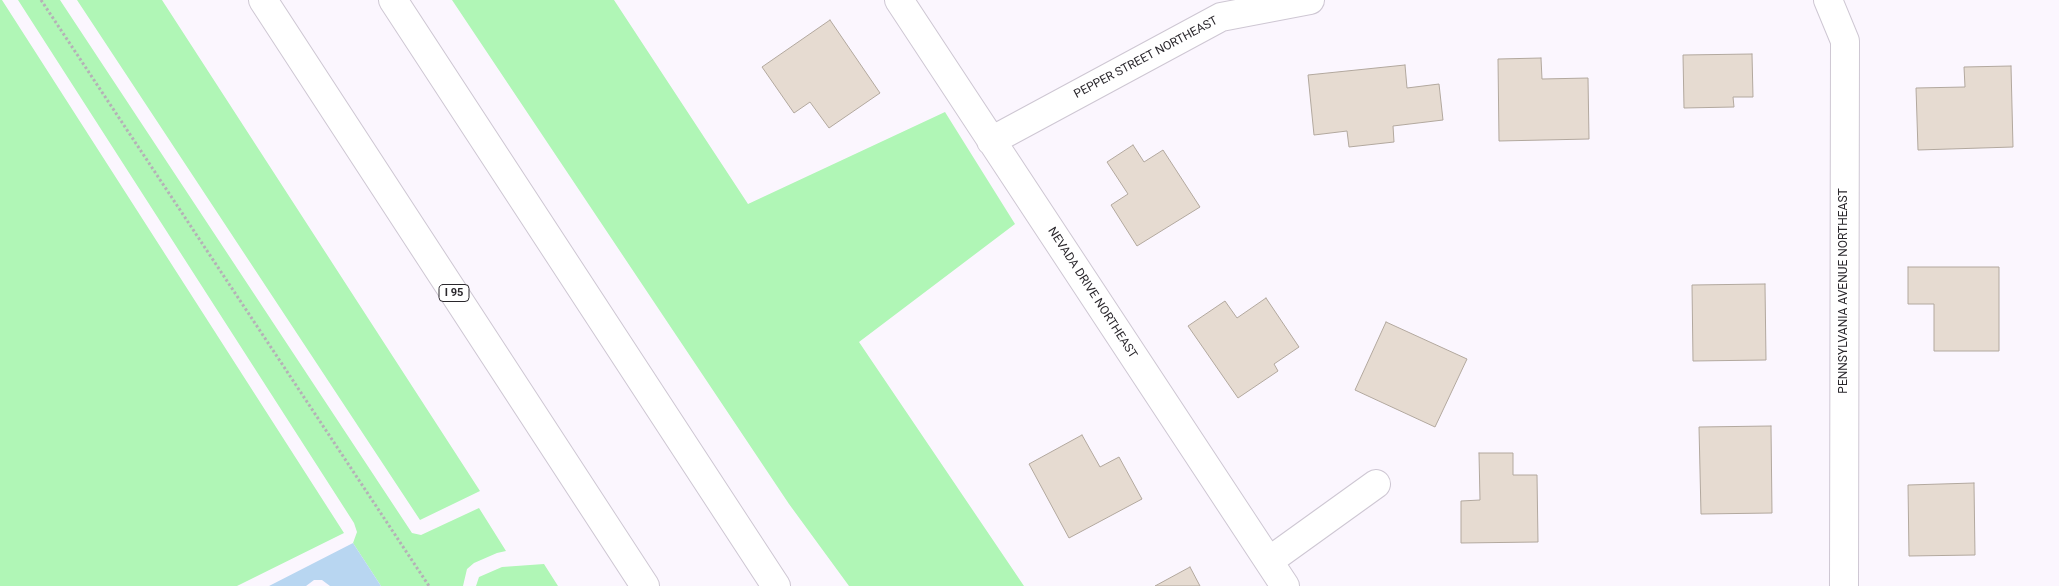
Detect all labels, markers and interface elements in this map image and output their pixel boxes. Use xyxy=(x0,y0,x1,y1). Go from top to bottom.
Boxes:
street label: PEPPER STREET NORTHEAST xyxy=(1072,14,1220,102)
street label: PENNSYLVANIA AVENUE NORTHEAST xyxy=(1837,188,1851,394)
street label: NEVADA DRIVE NORTHEAST xyxy=(1044,225,1140,361)
road number: I 95 xyxy=(439,284,469,302)

